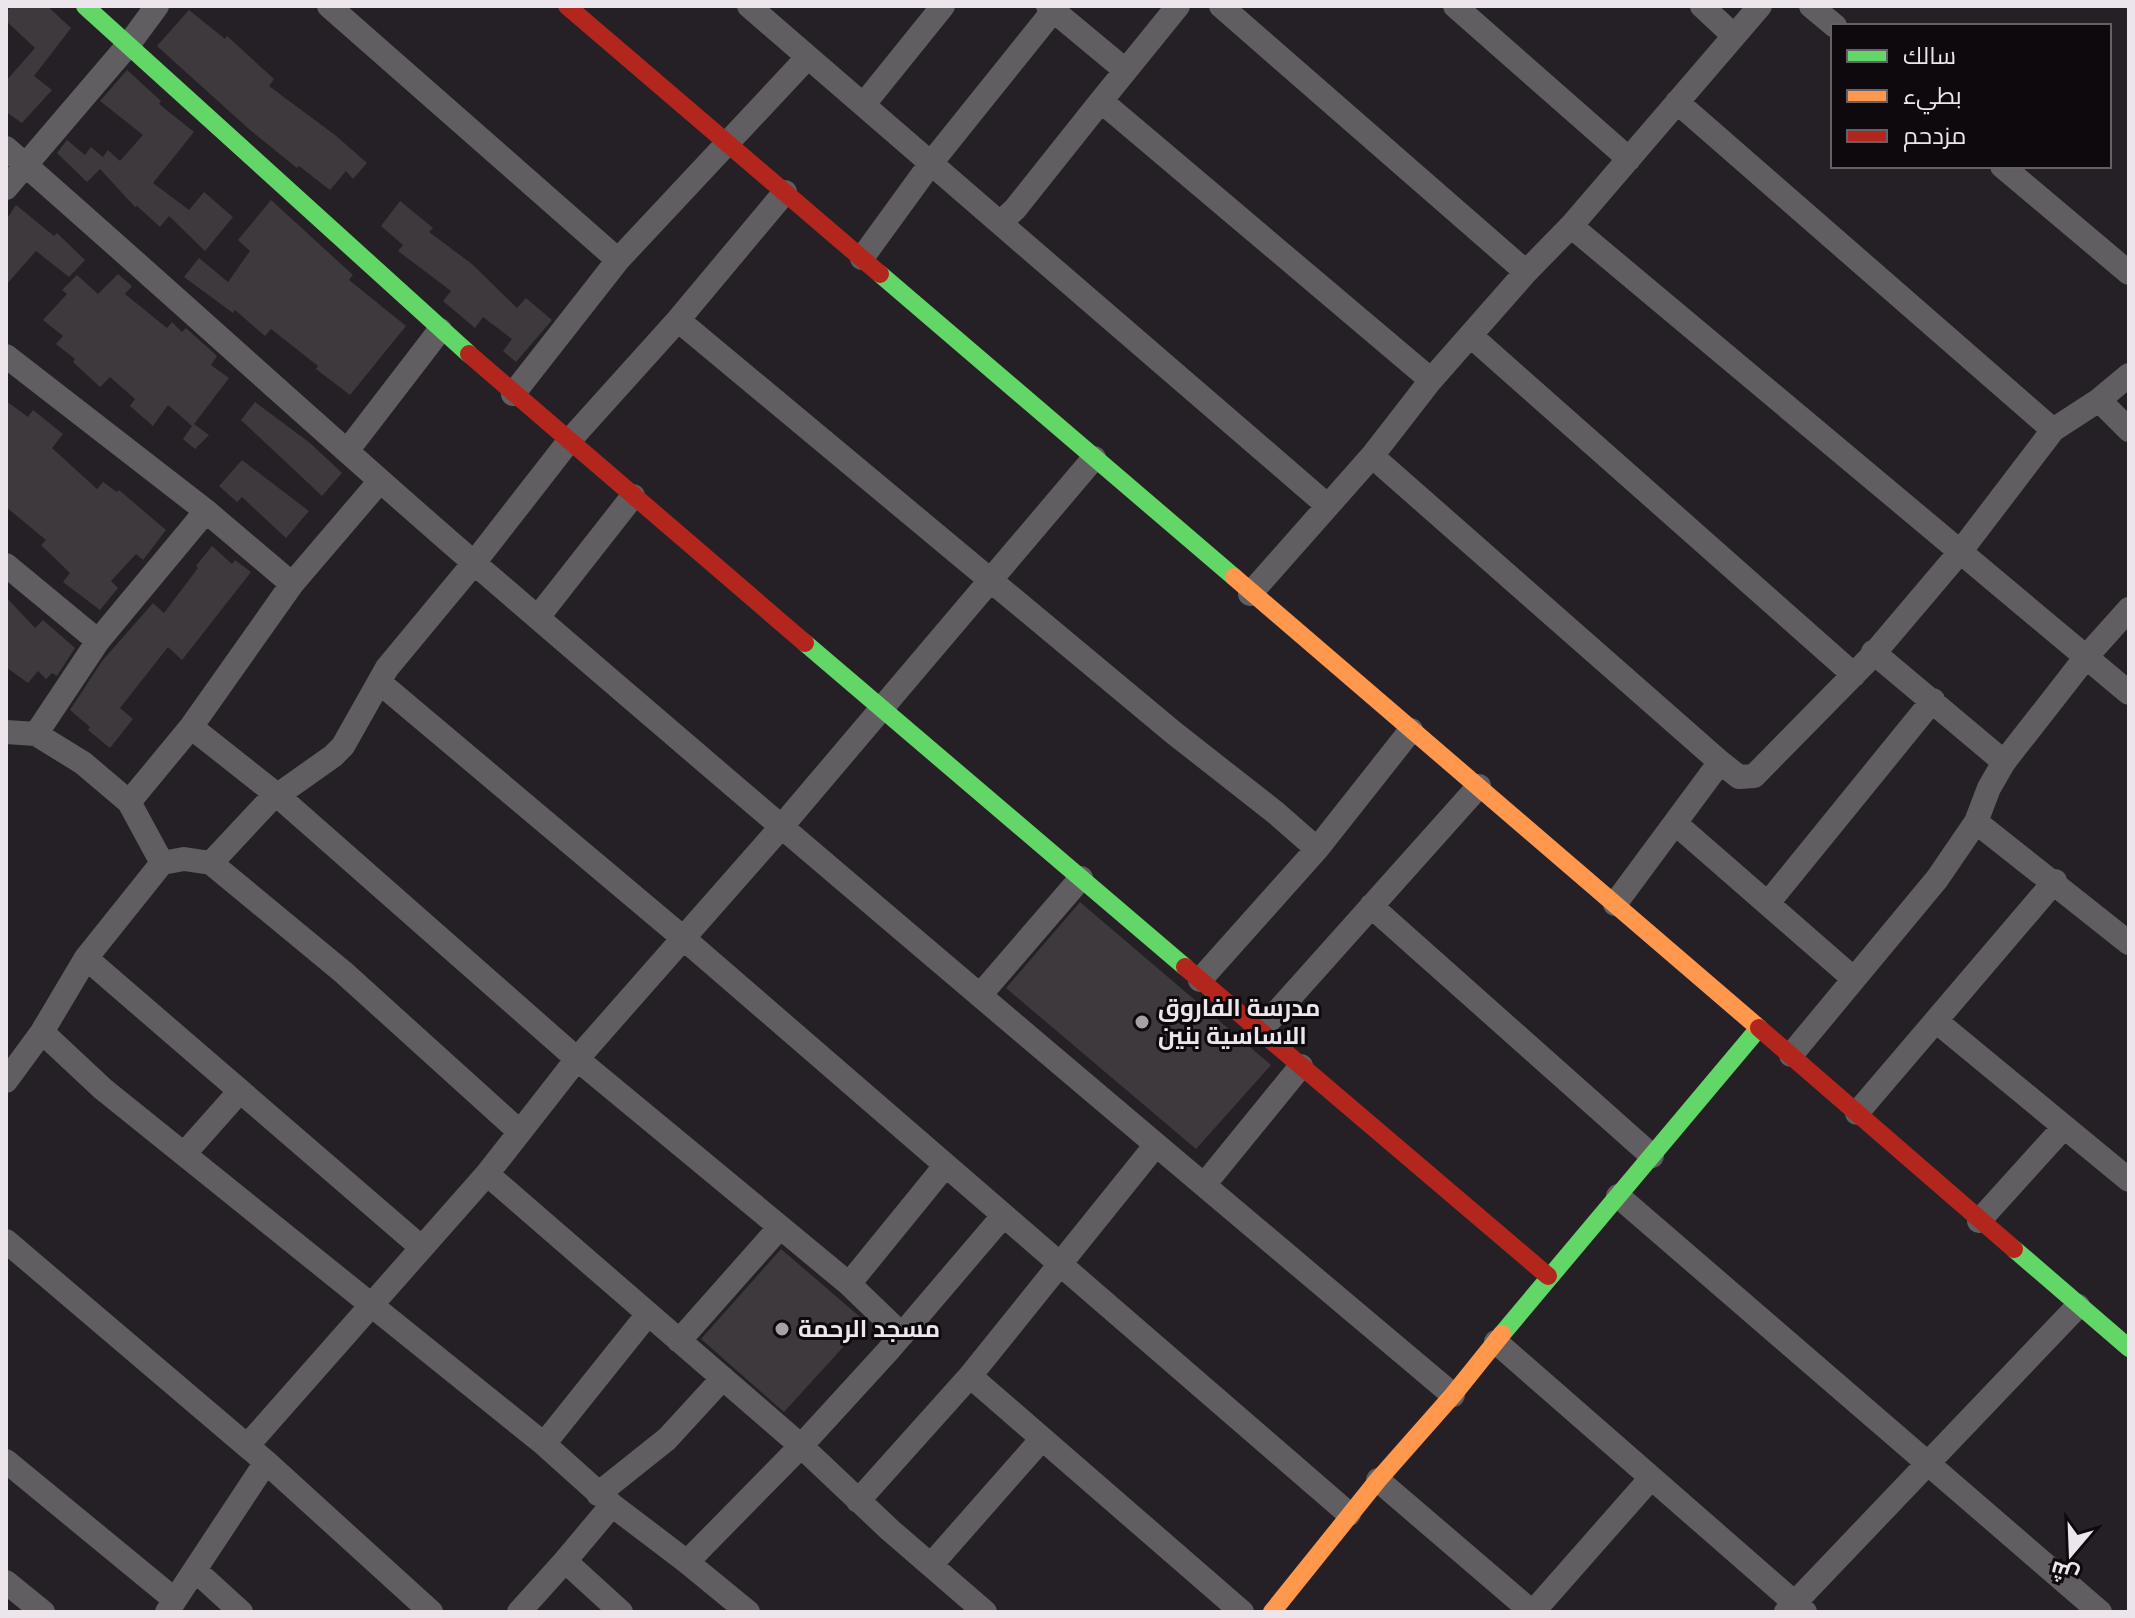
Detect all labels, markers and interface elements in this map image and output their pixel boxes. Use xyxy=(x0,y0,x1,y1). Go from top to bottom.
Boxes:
legend xyxy=(1831,24,2111,168)
text: سالك xyxy=(1903,40,1956,71)
text: بطيء xyxy=(1903,80,1962,115)
text: مزدحم xyxy=(1903,120,1966,152)
place label: مدرسة الفاروق الاساسية بنين xyxy=(1158,992,1320,1051)
marker: مدرسة الفاروق الاساسية بنين xyxy=(1133,1013,1151,1031)
place label: مسجد الرحمة xyxy=(798,1313,940,1344)
marker: مسجد الرحمة xyxy=(773,1320,791,1338)
north arrow xyxy=(2031,1514,2111,1594)
text: ش xyxy=(2047,1555,2082,1591)

